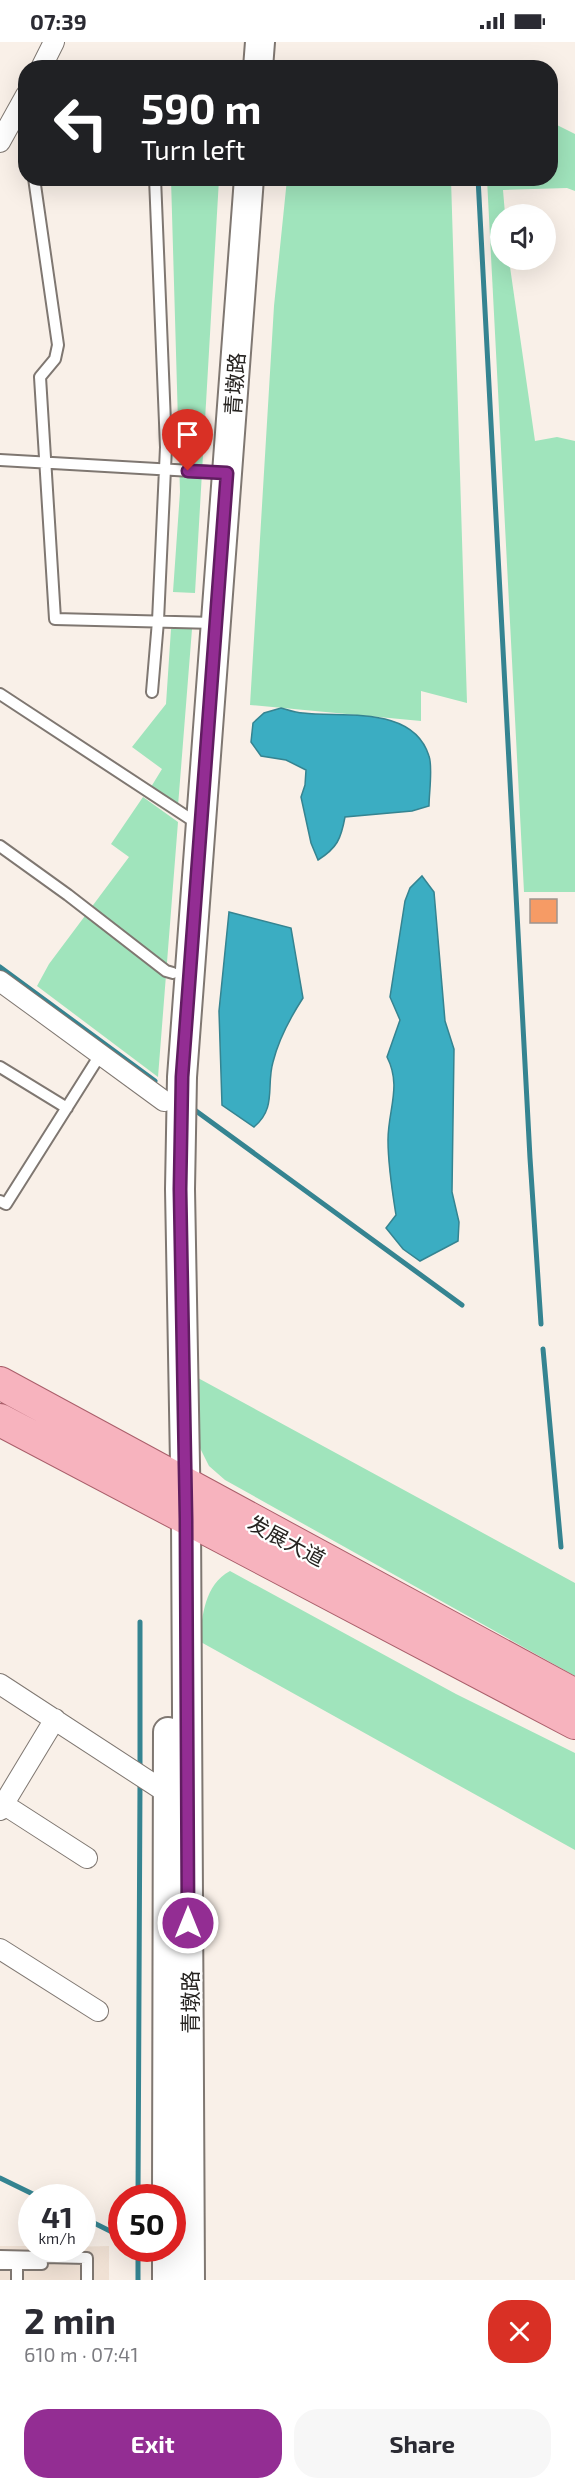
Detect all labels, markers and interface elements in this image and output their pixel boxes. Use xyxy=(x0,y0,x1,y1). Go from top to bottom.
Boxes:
text: 07:39 xyxy=(30,8,87,34)
text: 590 m xyxy=(141,82,262,132)
icon: left xyxy=(42,84,120,162)
text: Turn left xyxy=(141,133,245,165)
map controls xyxy=(490,204,556,270)
button: sound xyxy=(490,204,556,270)
street label: 青墩路 xyxy=(219,352,249,416)
pin xyxy=(162,409,213,471)
icon: arrive xyxy=(171,418,204,451)
street label: 发展大道 xyxy=(244,1509,330,1571)
position arrow xyxy=(156,1891,220,1955)
street label: 青墩路 xyxy=(177,1971,202,2034)
speed limit sign: 50 xyxy=(108,2184,186,2262)
text: 41 xyxy=(41,2198,73,2234)
text: km/h xyxy=(38,2229,76,2247)
text: 2 min xyxy=(24,2298,116,2341)
button: close xyxy=(488,2300,551,2363)
text: 610 m · 07:41 xyxy=(24,2342,138,2366)
button: Exit xyxy=(24,2409,282,2478)
button: Share xyxy=(294,2409,551,2478)

